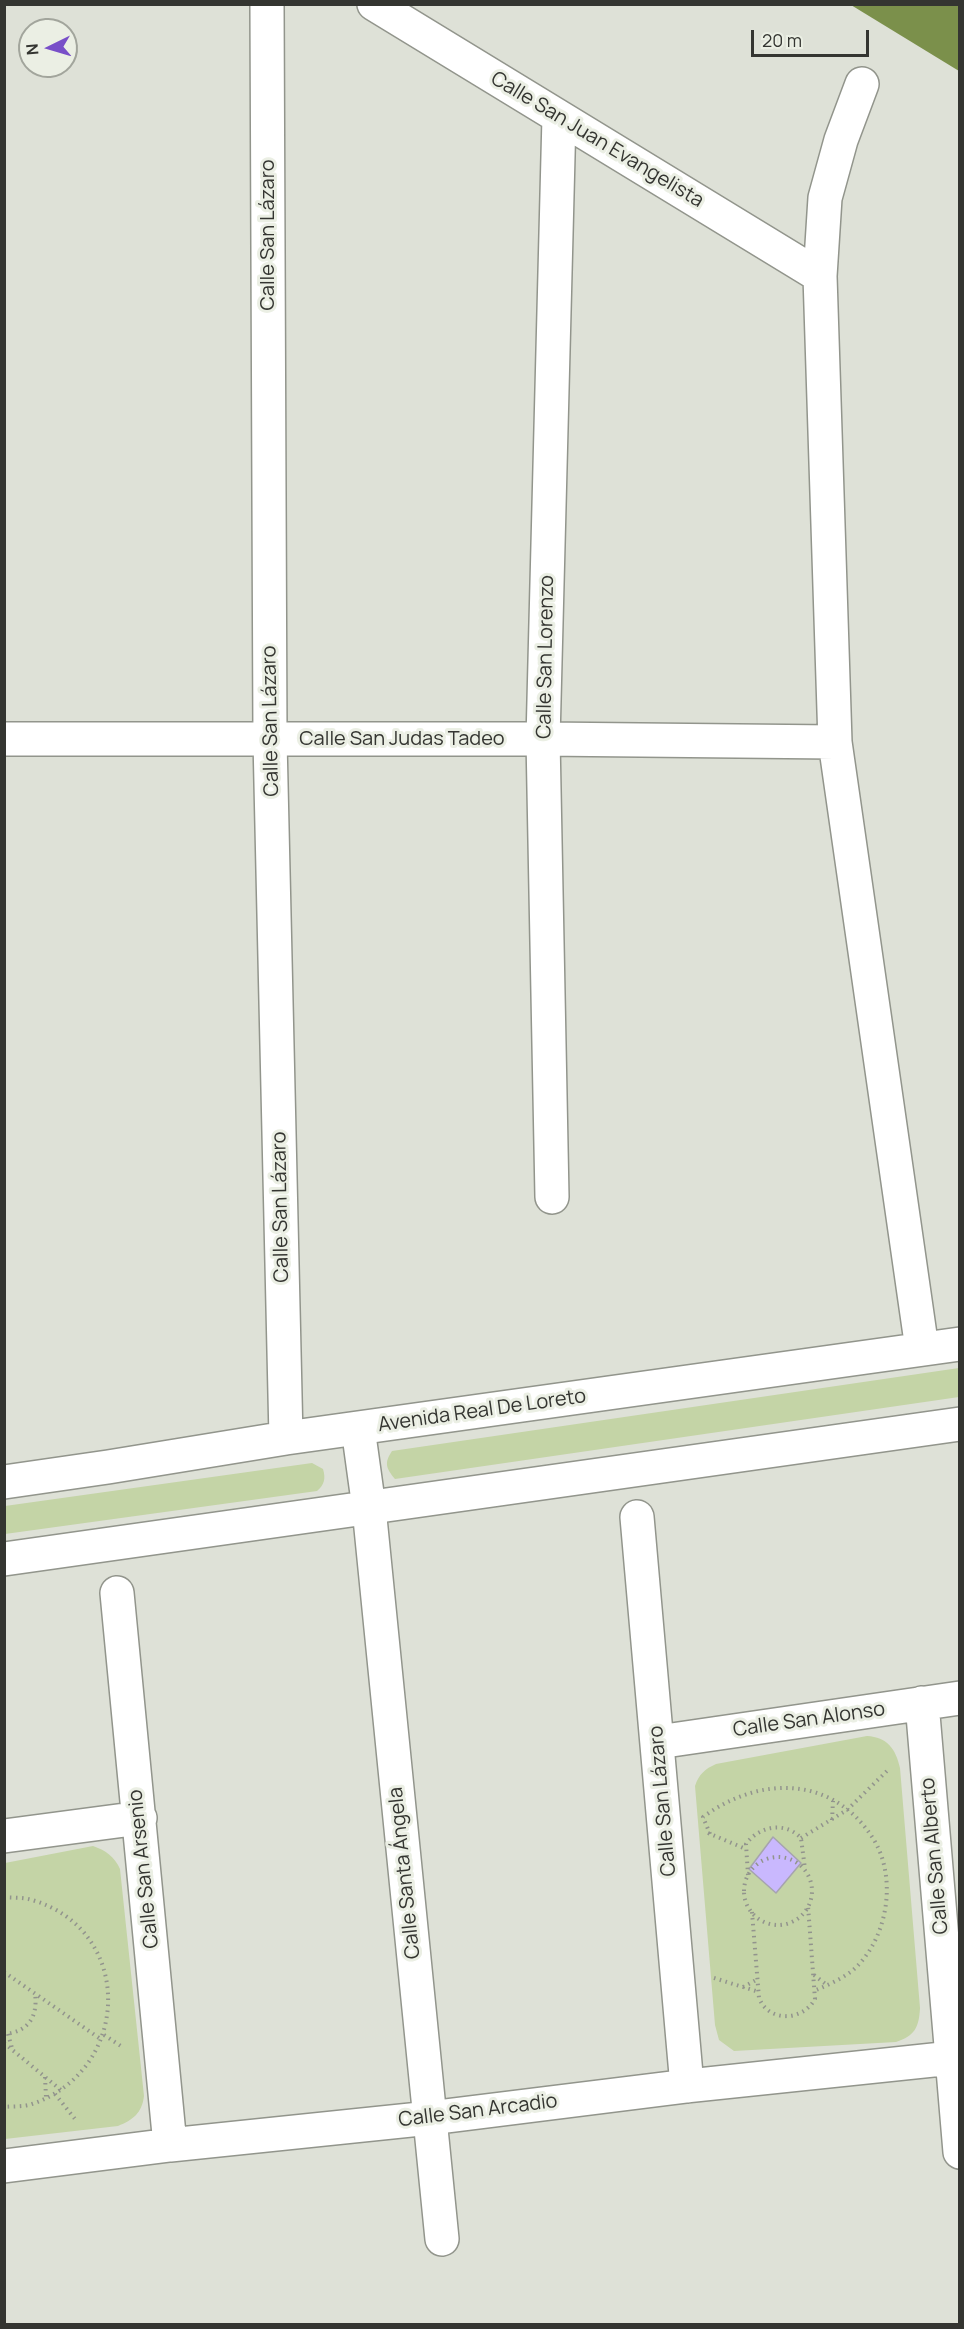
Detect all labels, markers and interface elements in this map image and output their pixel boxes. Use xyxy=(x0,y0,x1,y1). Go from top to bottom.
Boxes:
north arrow xyxy=(18,18,78,78)
scale bar xyxy=(754,18,872,56)
text: 20 m xyxy=(762,28,802,52)
text: N xyxy=(21,43,44,56)
street label: Calle San Juan Evangelista xyxy=(486,67,708,213)
street label: Calle San Lázaro xyxy=(256,159,280,311)
street label: Calle San Lorenzo xyxy=(533,575,559,739)
street label: Calle San Lázaro xyxy=(258,645,284,797)
street label: Calle San Judas Tadeo xyxy=(299,727,505,751)
street label: Calle San Lázaro xyxy=(268,1131,294,1283)
street label: Avenida Real De Loreto xyxy=(376,1385,588,1437)
street label: Calle San Alonso xyxy=(732,1697,886,1743)
street label: Calle San Lázaro xyxy=(644,1725,682,1877)
street label: Calle San Alberto xyxy=(916,1777,954,1935)
street label: Calle Santa Ángela xyxy=(384,1786,426,1960)
street label: Calle San Arsenio xyxy=(124,1788,164,1950)
street label: Calle San Arcadio xyxy=(397,2089,559,2133)

